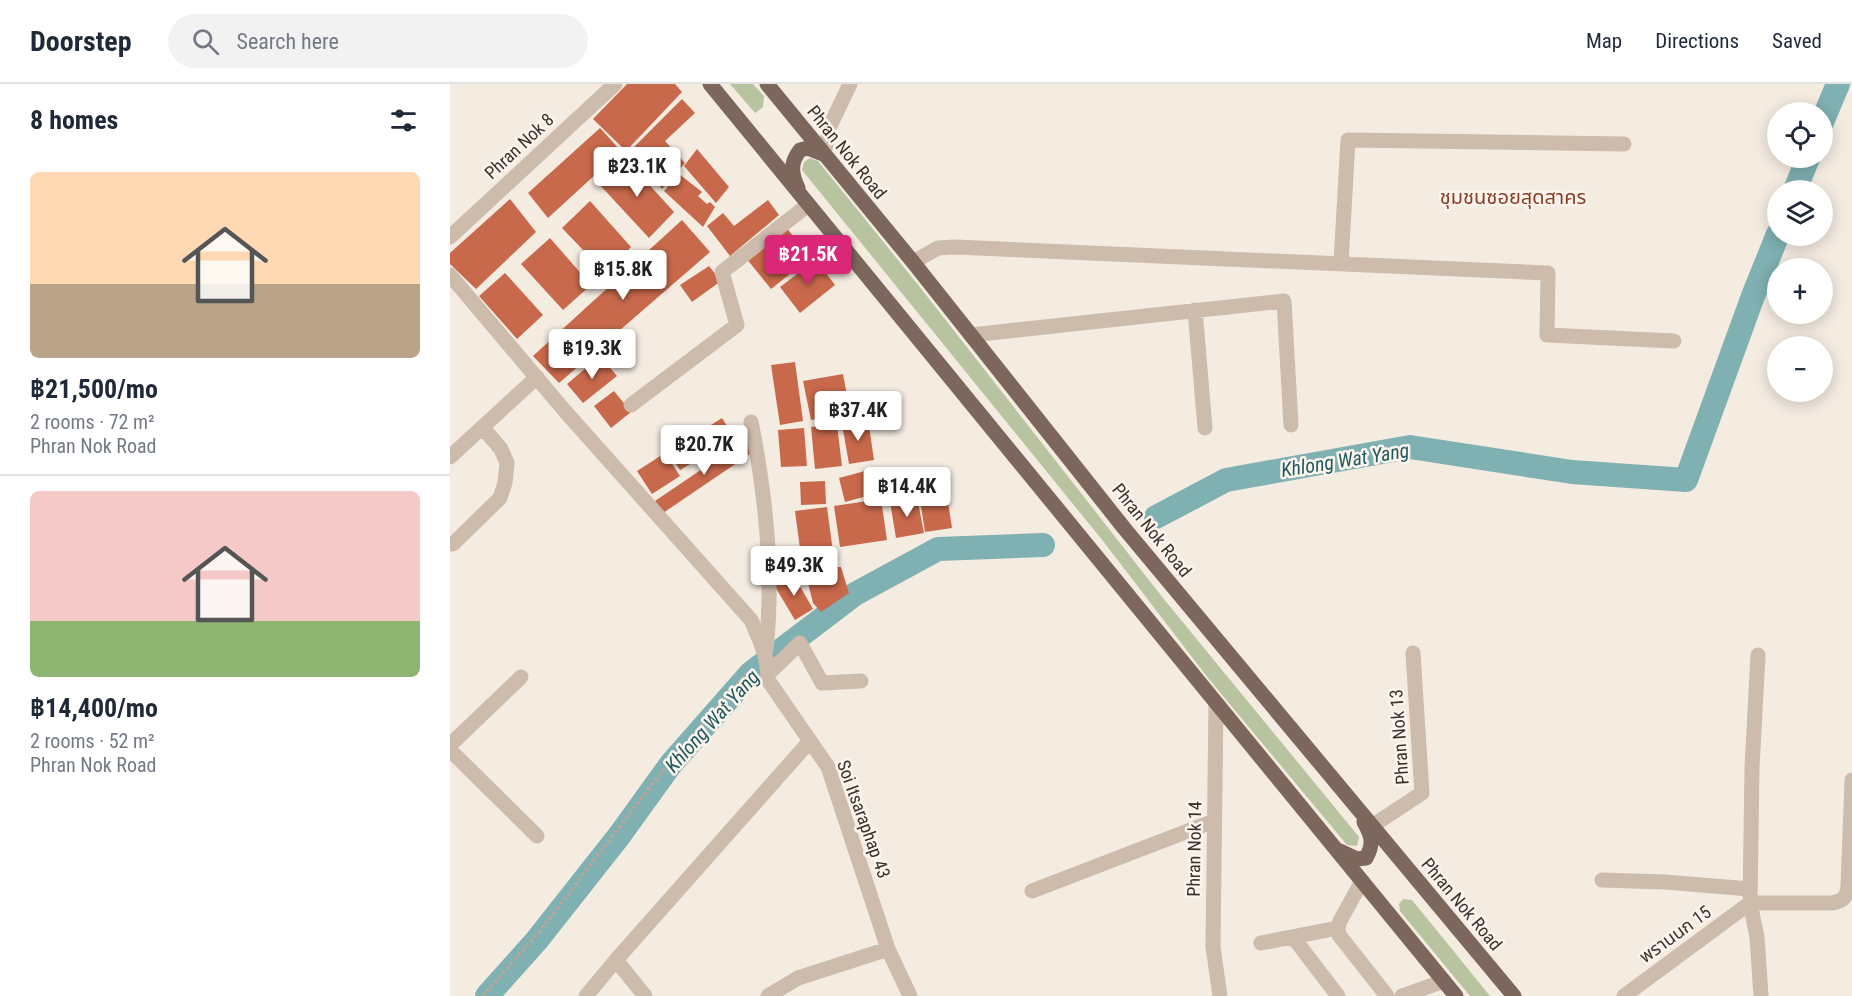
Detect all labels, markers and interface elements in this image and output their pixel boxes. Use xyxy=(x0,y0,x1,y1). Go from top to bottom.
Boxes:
search box xyxy=(168,14,588,68)
text: Doorstep xyxy=(30,25,132,58)
icon: search xyxy=(189,25,222,58)
text: Search here xyxy=(237,29,339,54)
text: Map xyxy=(1586,29,1622,53)
text: Directions xyxy=(1655,29,1739,53)
text: Saved xyxy=(1772,29,1822,53)
street label: Phran Nok Road xyxy=(803,101,891,203)
map controls xyxy=(1767,102,1833,402)
button: locate xyxy=(1767,102,1833,168)
icon: filters xyxy=(387,104,420,137)
text: 8 homes xyxy=(30,105,118,135)
street label: Phran Nok 8 xyxy=(480,109,558,183)
pin: ฿23.1K xyxy=(588,147,686,198)
text: ฿23.1K xyxy=(608,154,666,178)
button: layers xyxy=(1767,180,1833,246)
district label: ชุมชนซอยสุดสาคร xyxy=(1440,185,1586,209)
icon: home xyxy=(171,211,279,319)
pin: ฿21.5K xyxy=(759,235,857,286)
text: ฿21.5K xyxy=(779,242,837,266)
pin: ฿15.8K xyxy=(574,250,672,301)
text: ฿15.8K xyxy=(594,257,652,281)
button: + xyxy=(1767,258,1833,324)
pin: ฿19.3K xyxy=(543,329,641,380)
text: ฿19.3K xyxy=(563,336,621,360)
button: − xyxy=(1767,336,1833,402)
text: ฿21,500/mo xyxy=(30,374,158,404)
pin: ฿37.4K xyxy=(809,391,907,442)
text: ฿37.4K xyxy=(829,398,887,422)
text: 2 rooms · 72 m² xyxy=(30,410,155,434)
pin: ฿20.7K xyxy=(655,425,753,476)
text: ฿20.7K xyxy=(675,432,733,456)
text: Phran Nok Road xyxy=(30,434,157,458)
water label: Khlong Wat Yang xyxy=(1279,438,1411,482)
pin: ฿14.4K xyxy=(858,467,956,518)
text: ฿14.4K xyxy=(878,474,936,498)
street label: Phran Nok Road xyxy=(1108,479,1196,581)
icon: home xyxy=(171,530,279,638)
pin: ฿49.3K xyxy=(745,546,843,597)
text: ฿49.3K xyxy=(765,553,823,577)
water label: Khlong Wat Yang xyxy=(660,665,765,777)
street label: Phran Nok 13 xyxy=(1385,689,1413,785)
text: ฿14,400/mo xyxy=(30,693,158,723)
text: 2 rooms · 52 m² xyxy=(30,729,155,753)
text: Phran Nok Road xyxy=(30,753,157,777)
street label: Soi Itsaraphap 43 xyxy=(833,757,895,881)
street label: Phran Nok 14 xyxy=(1183,801,1205,897)
street label: Phran Nok Road xyxy=(1417,854,1507,954)
street label: พรานนก 15 xyxy=(1635,901,1715,967)

